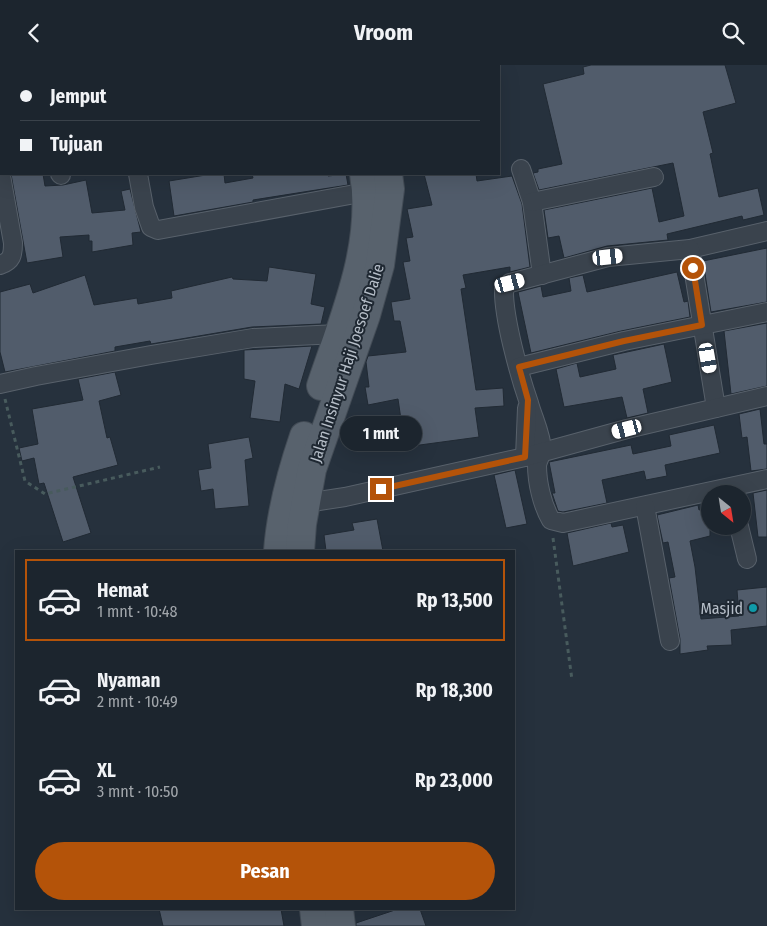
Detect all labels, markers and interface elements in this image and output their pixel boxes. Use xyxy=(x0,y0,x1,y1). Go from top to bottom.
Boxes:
icon: back xyxy=(20,19,48,47)
text: Vroom xyxy=(354,19,413,46)
icon: search xyxy=(719,19,747,47)
text: Jemput xyxy=(50,85,107,108)
text: Tujuan xyxy=(50,133,103,156)
car xyxy=(592,248,623,266)
route start xyxy=(682,257,704,279)
street label: Jalan Insinyur Haji Joesoef Dalie xyxy=(306,261,388,465)
car xyxy=(493,272,526,294)
car xyxy=(698,342,717,374)
callout: 1 mnt xyxy=(340,417,422,451)
car xyxy=(610,418,643,440)
text: 1 mnt xyxy=(363,424,399,443)
route end xyxy=(370,478,392,500)
north arrow xyxy=(701,485,751,535)
map controls xyxy=(701,485,751,535)
icon: car xyxy=(37,578,82,623)
text: Hemat xyxy=(97,579,149,602)
text: Rp 13,500 xyxy=(416,589,493,612)
place label: Masjid xyxy=(700,599,743,618)
text: 1 mnt · 10:48 xyxy=(97,602,178,621)
marker: Masjid xyxy=(747,602,759,614)
icon: car xyxy=(37,668,82,713)
text: Nyaman xyxy=(97,669,160,692)
text: Rp 18,300 xyxy=(416,679,493,702)
text: 2 mnt · 10:49 xyxy=(97,692,178,711)
icon: car xyxy=(37,758,82,803)
text: XL xyxy=(97,759,116,782)
text: Rp 23,000 xyxy=(415,769,493,792)
text: 3 mnt · 10:50 xyxy=(97,782,179,801)
button: Pesan xyxy=(35,842,495,900)

